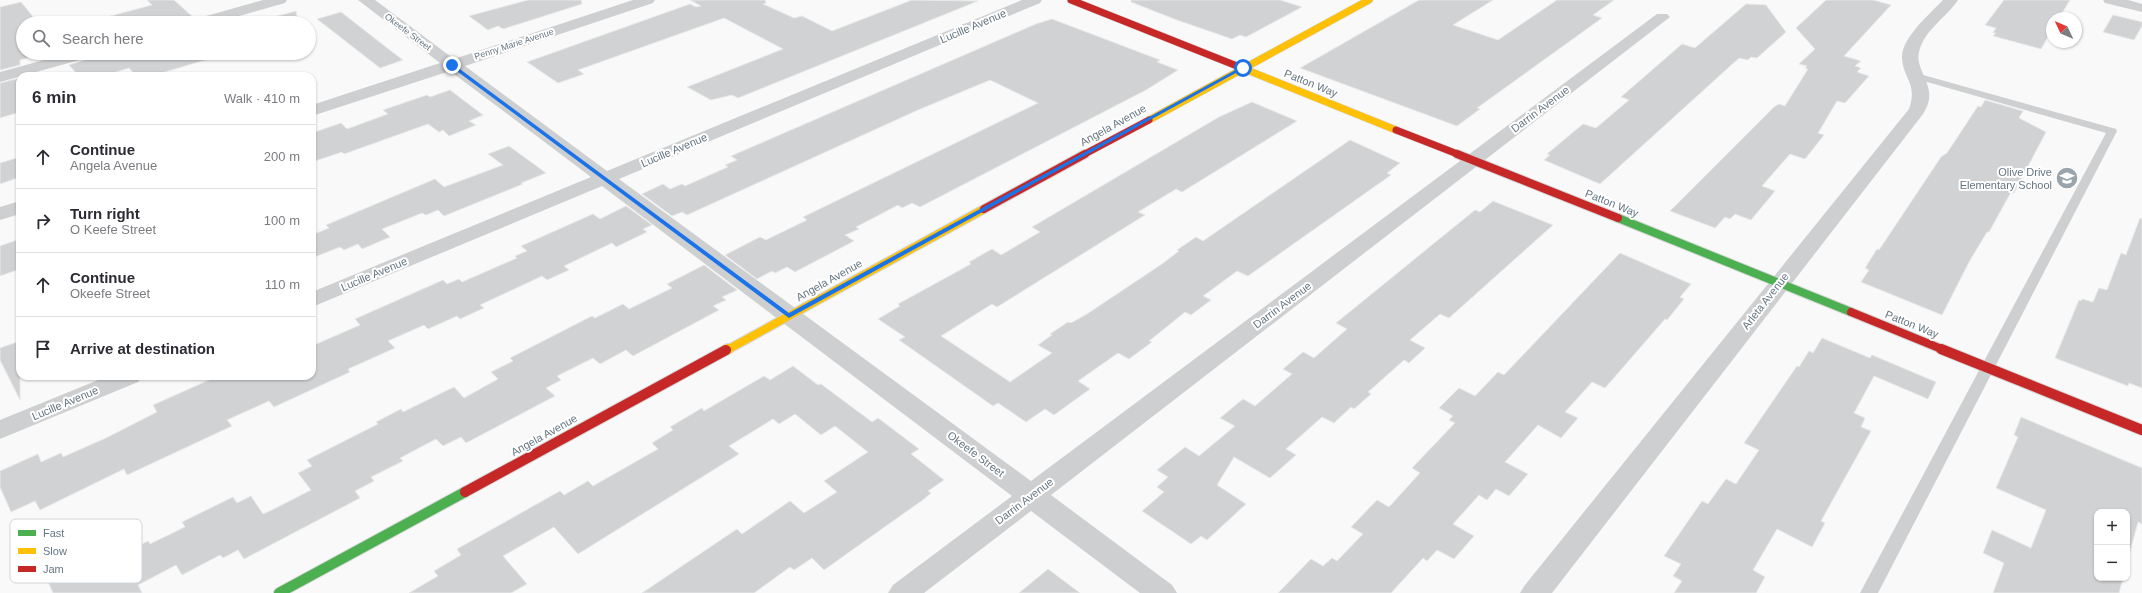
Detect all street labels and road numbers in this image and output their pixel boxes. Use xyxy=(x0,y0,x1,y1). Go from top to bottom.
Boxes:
street label: Lucille Avenue xyxy=(938,7,1008,45)
street label: Okeefe Street xyxy=(383,11,434,53)
street label: Penny Marie Avenue xyxy=(473,26,555,62)
street label: Patton Way xyxy=(1283,67,1340,99)
street label: Darrin Avenue xyxy=(1509,83,1571,135)
street label: Angela Avenue xyxy=(1078,102,1148,148)
street label: Lucille Avenue xyxy=(639,131,709,169)
street label: Patton Way xyxy=(1584,187,1641,219)
street label: Lucille Avenue xyxy=(339,255,409,293)
street label: Angela Avenue xyxy=(794,257,864,303)
street label: Arleta Avenue xyxy=(1739,270,1791,332)
street label: Darrin Avenue xyxy=(1251,279,1313,331)
street label: Patton Way xyxy=(1884,308,1941,340)
street label: Lucille Avenue xyxy=(30,384,100,422)
street label: Angela Avenue xyxy=(509,412,579,458)
street label: Okeefe Street xyxy=(945,429,1007,479)
street label: Darrin Avenue xyxy=(993,475,1055,527)

